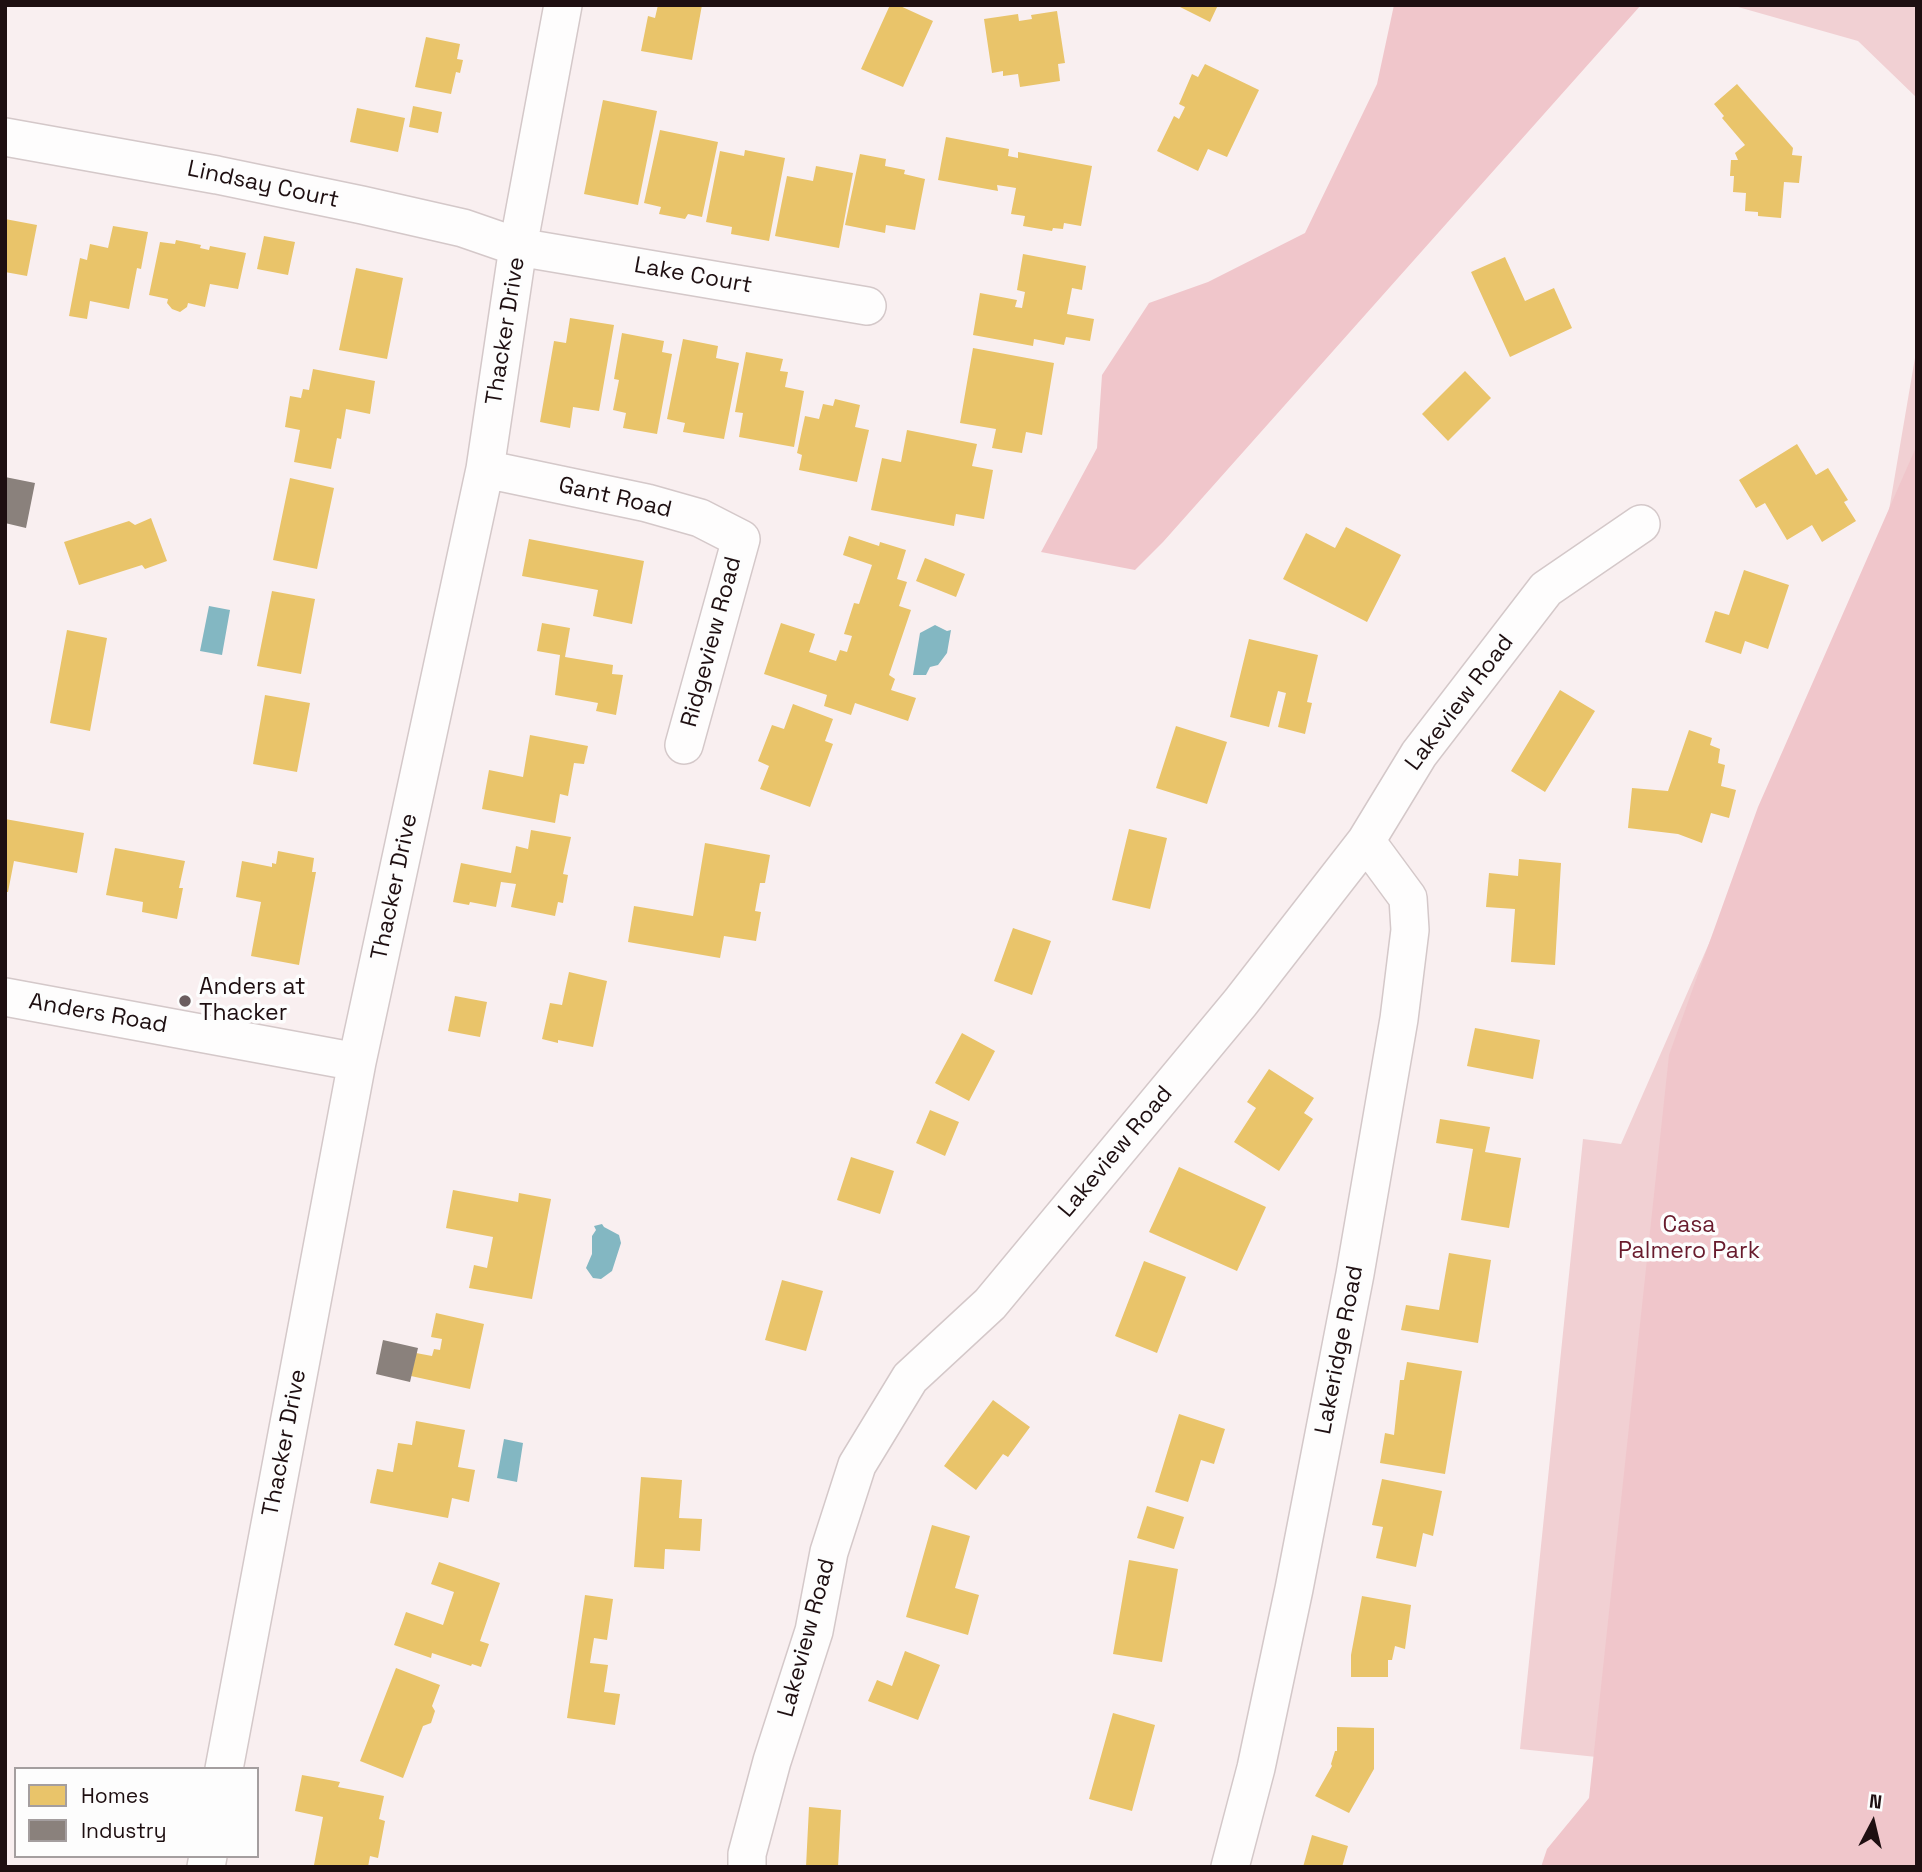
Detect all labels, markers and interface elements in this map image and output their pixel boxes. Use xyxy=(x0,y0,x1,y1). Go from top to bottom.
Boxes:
street label: Lindsay Court xyxy=(185,155,341,215)
street label: Lake Court xyxy=(632,252,754,300)
street label: Thacker Drive xyxy=(481,255,531,407)
street label: Gant Road xyxy=(556,472,674,524)
street label: Ridgeview Road xyxy=(676,554,748,730)
street label: Lakeview Road xyxy=(1400,630,1520,776)
street label: Thacker Drive xyxy=(366,811,424,963)
place label: Anders at Thacker xyxy=(199,974,306,1028)
street label: Anders Road xyxy=(27,988,169,1040)
marker: Anders at Thacker xyxy=(177,993,193,1009)
street label: Lakeview Road xyxy=(1053,1081,1179,1223)
park label: Casa Palmero Park xyxy=(1618,1212,1760,1266)
street label: Lakeridge Road xyxy=(1310,1263,1370,1437)
street label: Thacker Drive xyxy=(257,1367,313,1519)
street label: Lakeview Road xyxy=(773,1556,841,1720)
legend xyxy=(14,1767,259,1858)
text: Homes xyxy=(81,1782,149,1809)
north arrow xyxy=(1838,1788,1908,1858)
text: N xyxy=(1868,1788,1883,1815)
text: Industry xyxy=(81,1817,167,1844)

